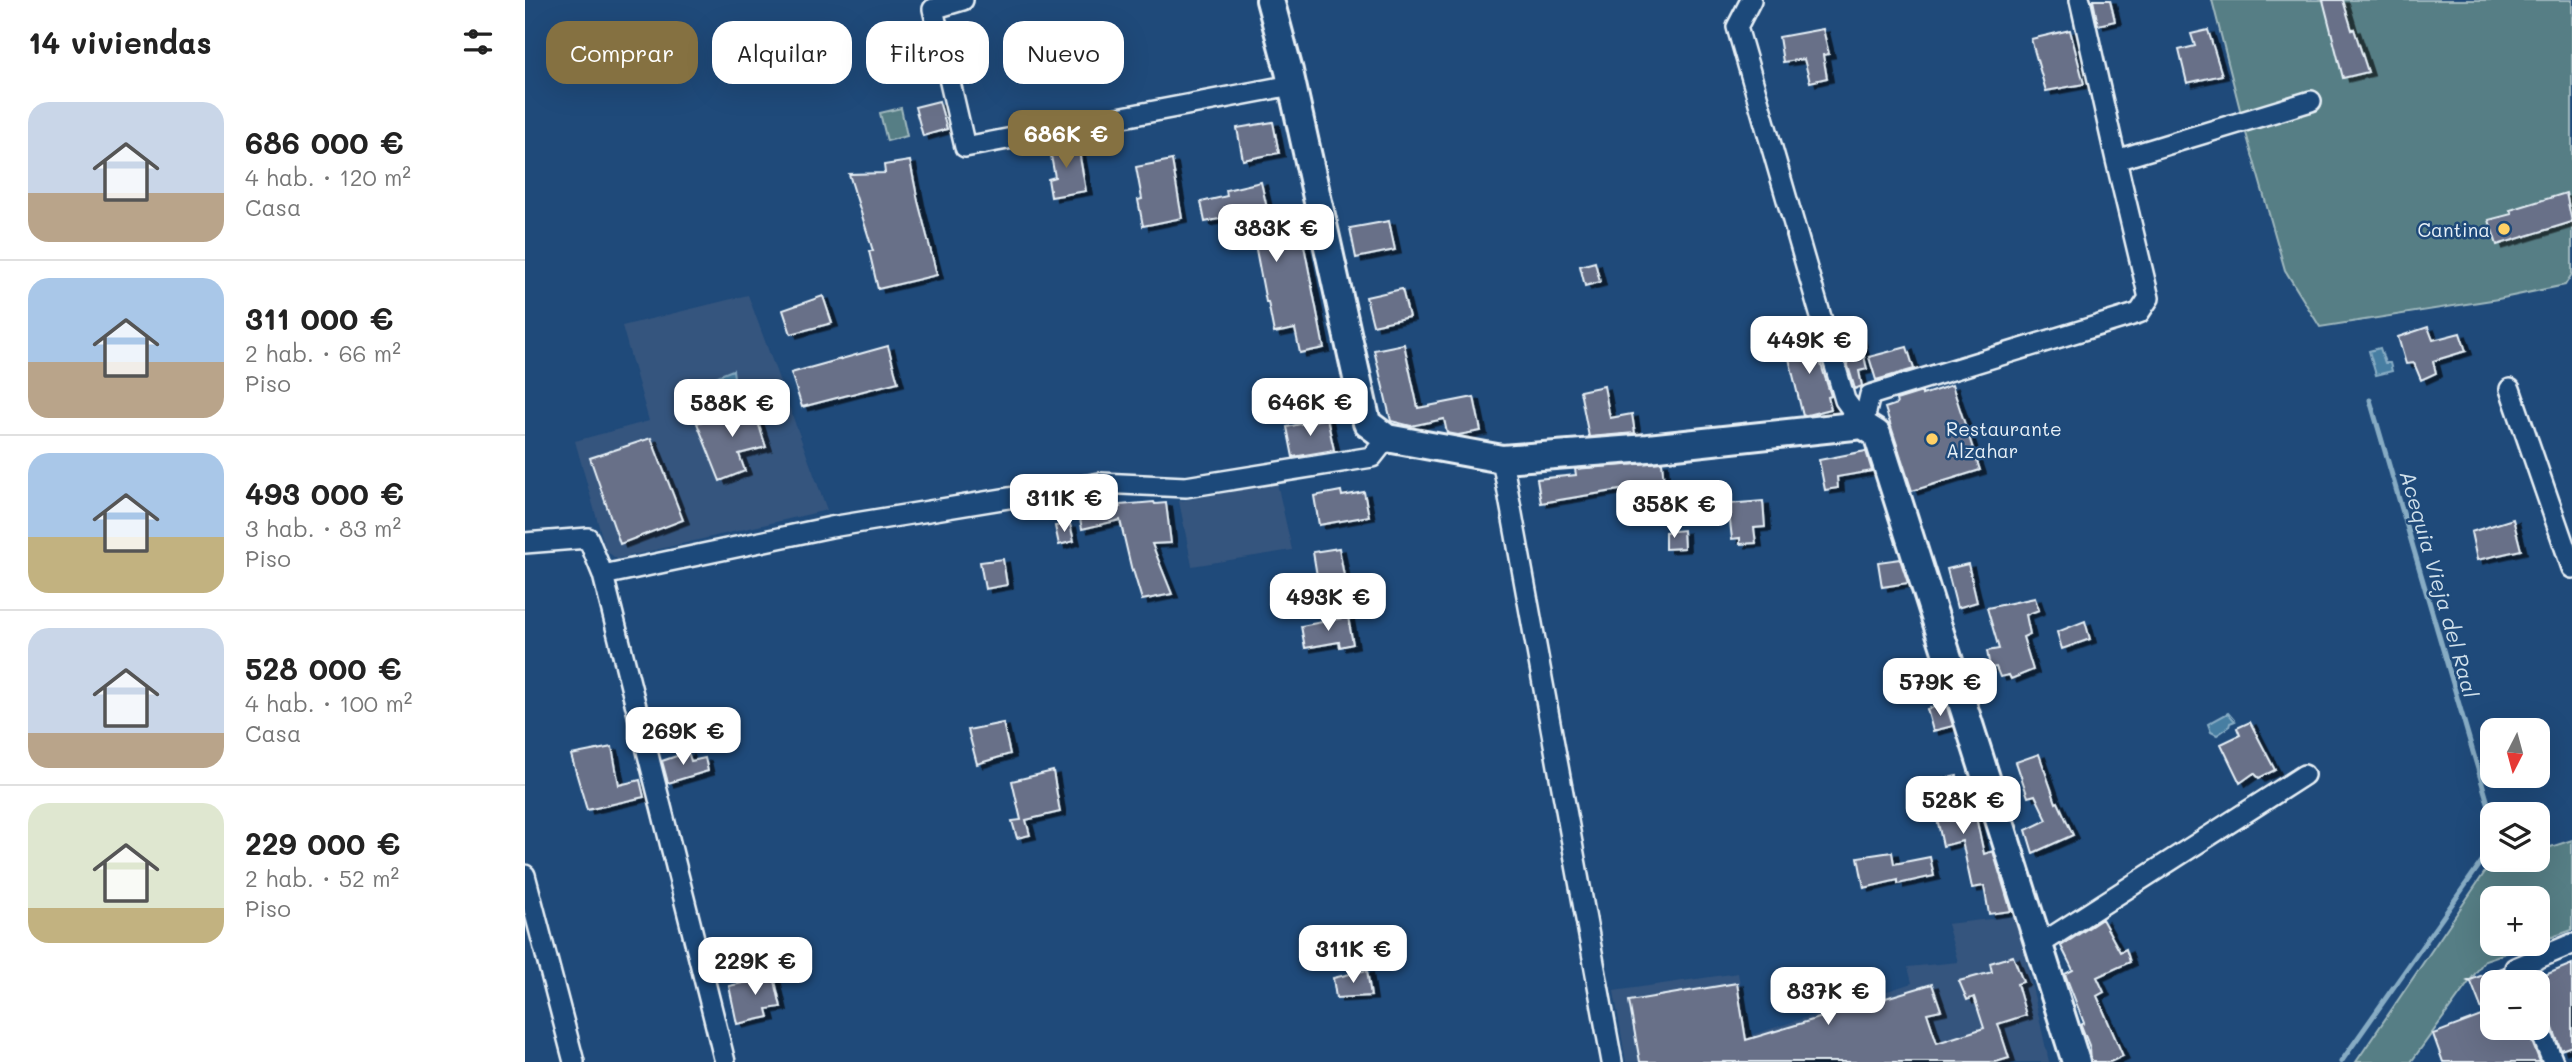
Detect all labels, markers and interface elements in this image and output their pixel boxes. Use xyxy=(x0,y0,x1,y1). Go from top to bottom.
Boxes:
chip: Comprar xyxy=(546,21,698,84)
chip: Alquilar xyxy=(712,21,852,84)
chip: Filtros xyxy=(866,21,989,84)
chip: Nuevo xyxy=(1003,21,1124,84)
text: 14 viviendas xyxy=(28,22,212,62)
icon: filters xyxy=(459,23,497,61)
pin: 686K € xyxy=(1009,110,1123,170)
text: 686K € xyxy=(1024,118,1108,148)
text: 686 000 € xyxy=(245,122,404,162)
icon: home xyxy=(84,130,168,214)
text: 4 hab. · 120 m² xyxy=(245,162,411,192)
text: Casa xyxy=(245,192,301,222)
pin: 383K € xyxy=(1219,204,1333,264)
text: 383K € xyxy=(1234,212,1318,242)
place label: Cantina xyxy=(2418,217,2490,242)
marker: Cantina xyxy=(2496,221,2512,237)
text: 311 000 € xyxy=(245,298,393,338)
icon: home xyxy=(84,306,168,390)
pin: 449K € xyxy=(1752,316,1866,376)
text: 449K € xyxy=(1766,324,1852,354)
text: 2 hab. · 66 m² xyxy=(245,338,401,368)
text: Piso xyxy=(245,368,291,398)
pin: 646K € xyxy=(1253,378,1367,438)
pin: 588K € xyxy=(675,380,789,439)
text: 646K € xyxy=(1268,386,1352,416)
text: 588K € xyxy=(690,387,774,417)
place label: Restaurante Alzahar xyxy=(1946,416,2062,463)
marker: Restaurante Alzahar xyxy=(1924,431,1940,447)
water label: Acequia Vieja del Raal xyxy=(2395,468,2486,701)
text: 493 000 € xyxy=(245,473,404,513)
pin: 311K € xyxy=(1007,475,1121,534)
pin: 358K € xyxy=(1617,480,1731,540)
icon: home xyxy=(84,481,168,565)
text: 311K € xyxy=(1026,482,1102,512)
text: 358K € xyxy=(1632,488,1716,518)
text: 3 hab. · 83 m² xyxy=(245,513,401,543)
text: Piso xyxy=(245,543,291,573)
pin: 493K € xyxy=(1271,574,1385,633)
text: 493K € xyxy=(1286,581,1370,611)
text: 528 000 € xyxy=(245,648,402,688)
icon: home xyxy=(84,656,168,740)
pin: 579K € xyxy=(1883,658,1997,718)
text: 579K € xyxy=(1899,666,1981,696)
text: 4 hab. · 100 m² xyxy=(245,688,412,718)
pin: 269K € xyxy=(626,708,740,767)
text: 269K € xyxy=(642,715,724,745)
text: Casa xyxy=(245,718,301,748)
north arrow xyxy=(2480,718,2550,788)
map controls xyxy=(2480,718,2550,1040)
pin: 528K € xyxy=(1906,776,2020,836)
text: 528K € xyxy=(1922,784,2004,814)
button: layers xyxy=(2480,802,2550,872)
text: 229 000 € xyxy=(245,823,400,863)
icon: home xyxy=(84,831,168,915)
text: 2 hab. · 52 m² xyxy=(245,863,399,893)
button: + xyxy=(2480,886,2550,956)
text: Piso xyxy=(245,893,291,923)
pin: 311K € xyxy=(1296,926,1410,985)
text: 311K € xyxy=(1315,933,1391,963)
pin: 229K € xyxy=(698,937,812,997)
text: 229K € xyxy=(714,945,796,975)
pin: 837K € xyxy=(1771,968,1885,1027)
button: − xyxy=(2480,970,2550,1040)
text: 837K € xyxy=(1787,975,1869,1005)

